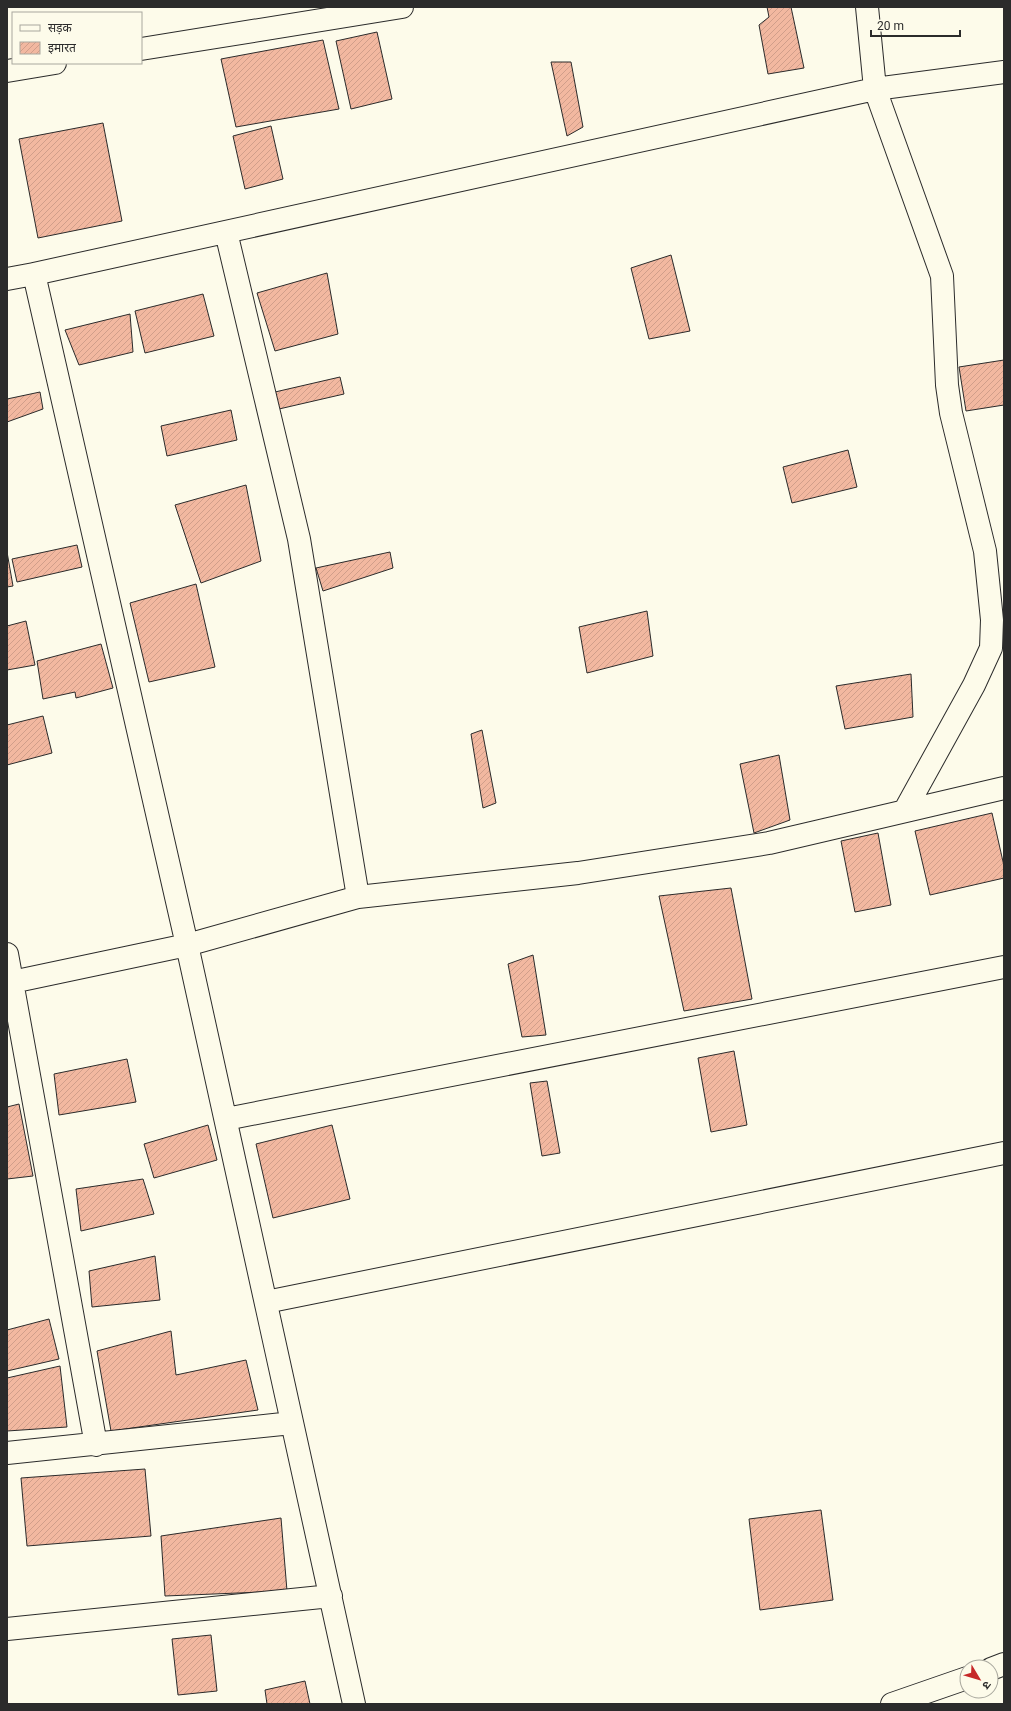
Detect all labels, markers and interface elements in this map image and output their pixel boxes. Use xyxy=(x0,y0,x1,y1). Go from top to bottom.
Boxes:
legend xyxy=(12,12,142,64)
scale bar xyxy=(871,12,960,38)
text: 20 m xyxy=(877,19,904,33)
text: सड़क xyxy=(48,21,73,35)
text: इमारत xyxy=(48,41,77,55)
north arrow xyxy=(959,1659,999,1699)
text: उ xyxy=(979,1678,994,1692)

